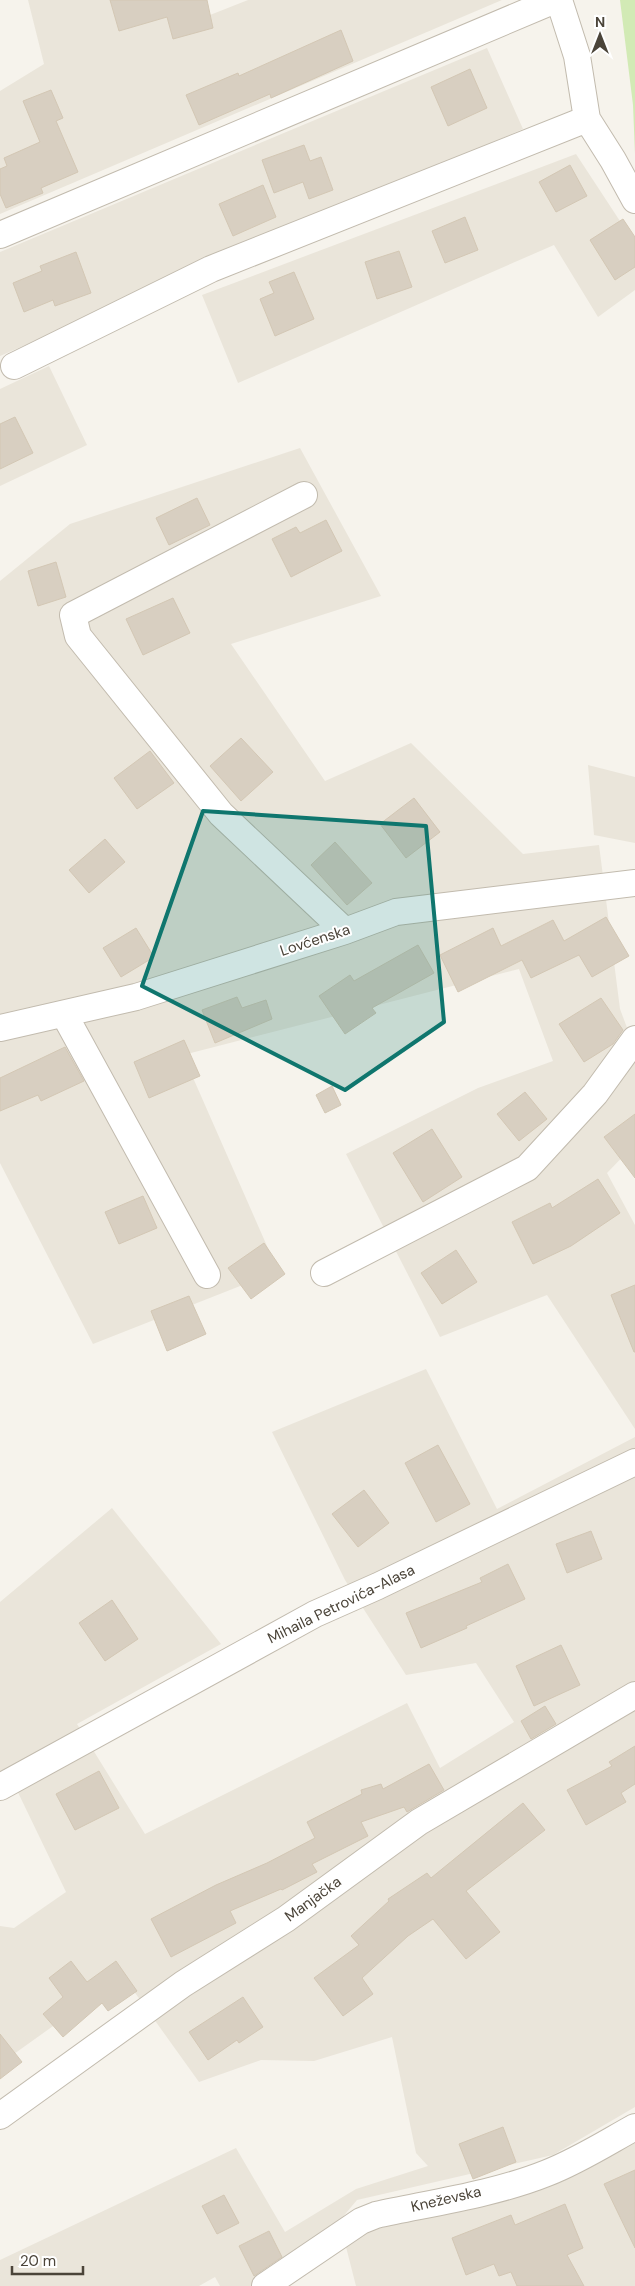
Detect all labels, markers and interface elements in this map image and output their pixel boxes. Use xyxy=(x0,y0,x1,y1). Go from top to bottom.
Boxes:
north arrow xyxy=(575,10,625,60)
text: N xyxy=(595,13,605,31)
street label: Lovćenska xyxy=(277,919,353,961)
street label: Mihaila Petrovića-Alasa xyxy=(264,1560,418,1648)
street label: Manjačka xyxy=(281,1872,345,1926)
street label: Kneževska xyxy=(409,2181,483,2217)
scale bar xyxy=(12,2244,84,2276)
text: 20 m xyxy=(20,2251,56,2271)

